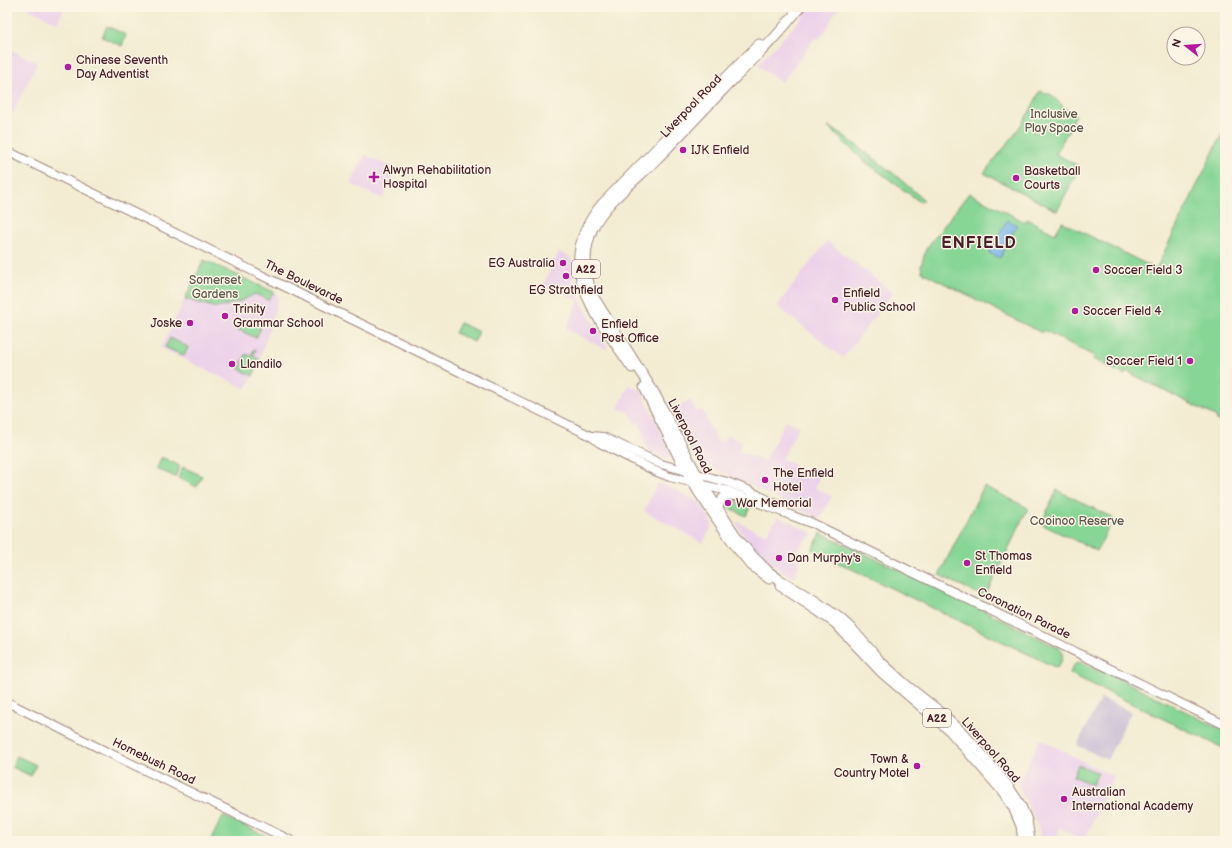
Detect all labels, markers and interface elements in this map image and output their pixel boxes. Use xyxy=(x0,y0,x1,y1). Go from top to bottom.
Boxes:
north arrow xyxy=(1166,26,1206,66)
text: N xyxy=(1169,37,1184,49)
place label: Chinese Seventh Day Adventist xyxy=(76,53,168,82)
marker: Chinese Seventh Day Adventist xyxy=(63,62,73,72)
street label: Liverpool Road xyxy=(658,72,725,141)
park label: Inclusive Play Space xyxy=(1024,107,1084,136)
place label: IJK Enfield xyxy=(691,143,749,158)
marker: IJK Enfield xyxy=(678,145,688,155)
place label: Alwyn Rehabilitation Hospital xyxy=(383,163,491,192)
place label: Basketball Courts xyxy=(1024,164,1080,193)
marker: Alwyn Rehabilitation Hospital xyxy=(368,171,380,183)
marker: Basketball Courts xyxy=(1011,173,1021,183)
district label: ENFIELD xyxy=(941,234,1017,253)
place label: EG Australia xyxy=(488,256,555,271)
street label: The Boulevarde xyxy=(262,257,346,308)
marker: EG Australia xyxy=(558,258,568,268)
road number: A22 xyxy=(572,260,600,278)
place label: Soccer Field 3 xyxy=(1104,263,1183,278)
marker: Soccer Field 3 xyxy=(1091,265,1101,275)
marker: EG Strathfield xyxy=(561,271,571,281)
park label: Somerset Gardens xyxy=(189,273,241,302)
place label: EG Strathfield xyxy=(529,283,603,298)
place label: Enfield Public School xyxy=(843,286,915,315)
marker: Enfield Public School xyxy=(830,295,840,305)
place label: Trinity Grammar School xyxy=(233,302,323,331)
place label: Soccer Field 4 xyxy=(1083,304,1162,319)
marker: Soccer Field 4 xyxy=(1070,306,1080,316)
marker: Trinity Grammar School xyxy=(220,311,230,321)
place label: Joske xyxy=(150,316,182,331)
place label: Enfield Post Office xyxy=(601,317,659,346)
marker: Joske xyxy=(185,318,195,328)
marker: Enfield Post Office xyxy=(588,326,598,336)
place label: Soccer Field 1 xyxy=(1106,354,1182,369)
marker: Soccer Field 1 xyxy=(1185,356,1195,366)
place label: Llandilo xyxy=(240,357,282,372)
marker: Llandilo xyxy=(227,359,237,369)
street label: Liverpool Road xyxy=(664,396,715,476)
place label: The Enfield Hotel xyxy=(773,466,834,495)
marker: The Enfield Hotel xyxy=(760,475,770,485)
place label: War Memorial xyxy=(736,496,811,511)
marker: War Memorial xyxy=(723,498,733,508)
park label: Cooinoo Reserve xyxy=(1030,514,1124,529)
place label: St Thomas Enfield xyxy=(975,549,1032,578)
place label: Dan Murphy's xyxy=(787,551,861,566)
marker: Dan Murphy's xyxy=(774,553,784,563)
marker: St Thomas Enfield xyxy=(962,558,972,568)
street label: Coronation Parade xyxy=(975,584,1073,643)
road number: A22 xyxy=(923,709,951,727)
street label: Liverpool Road xyxy=(958,715,1023,786)
street label: Homebush Road xyxy=(110,735,198,788)
place label: Town & Country Motel xyxy=(834,752,909,781)
marker: Town & Country Motel xyxy=(912,761,922,771)
place label: Australian International Academy xyxy=(1072,785,1194,814)
marker: Australian International Academy xyxy=(1059,794,1069,804)

